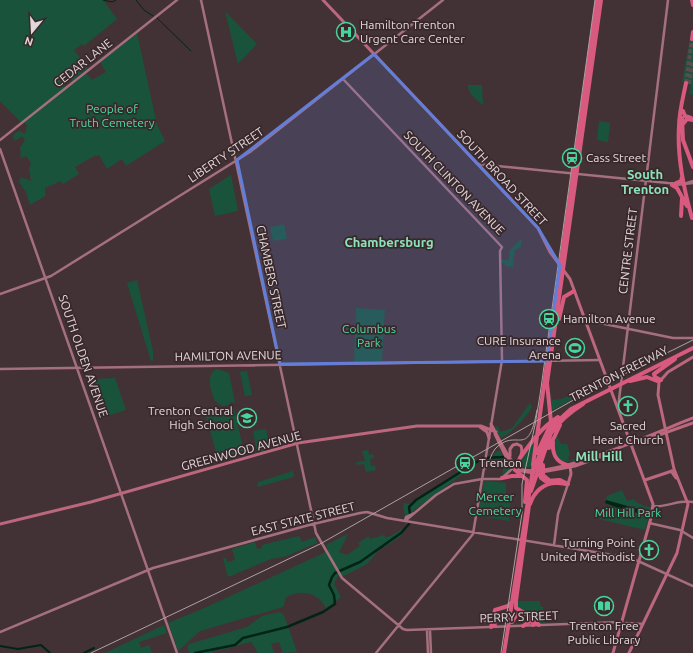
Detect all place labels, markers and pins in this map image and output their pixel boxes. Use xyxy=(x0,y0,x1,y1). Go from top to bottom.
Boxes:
place label: Hamilton Trenton Urgent Care Center xyxy=(360,18,465,45)
hospital icon: Hamilton Trenton Urgent Care Center xyxy=(335,21,357,43)
station icon: Cass Street xyxy=(561,147,583,169)
place label: Cass Street xyxy=(586,151,646,164)
station icon: Hamilton Avenue xyxy=(538,308,560,330)
place label: Hamilton Avenue xyxy=(563,312,656,325)
place label: CURE Insurance Arena xyxy=(477,334,561,361)
sports icon: CURE Insurance Arena xyxy=(564,337,586,359)
church icon: Sacred Heart Church xyxy=(617,395,639,417)
place label: Trenton Central High School xyxy=(148,404,233,431)
school or university icon: Trenton Central High School xyxy=(236,407,258,429)
place label: Sacred Heart Church xyxy=(592,419,664,446)
station icon: Trenton xyxy=(454,452,476,474)
place label: Trenton xyxy=(479,456,522,469)
place label: Turning Point United Methodist xyxy=(540,536,635,563)
church icon: Turning Point United Methodist xyxy=(638,539,660,561)
library icon: Trenton Free Public Library xyxy=(593,595,615,617)
place label: Trenton Free Public Library xyxy=(568,619,641,646)

